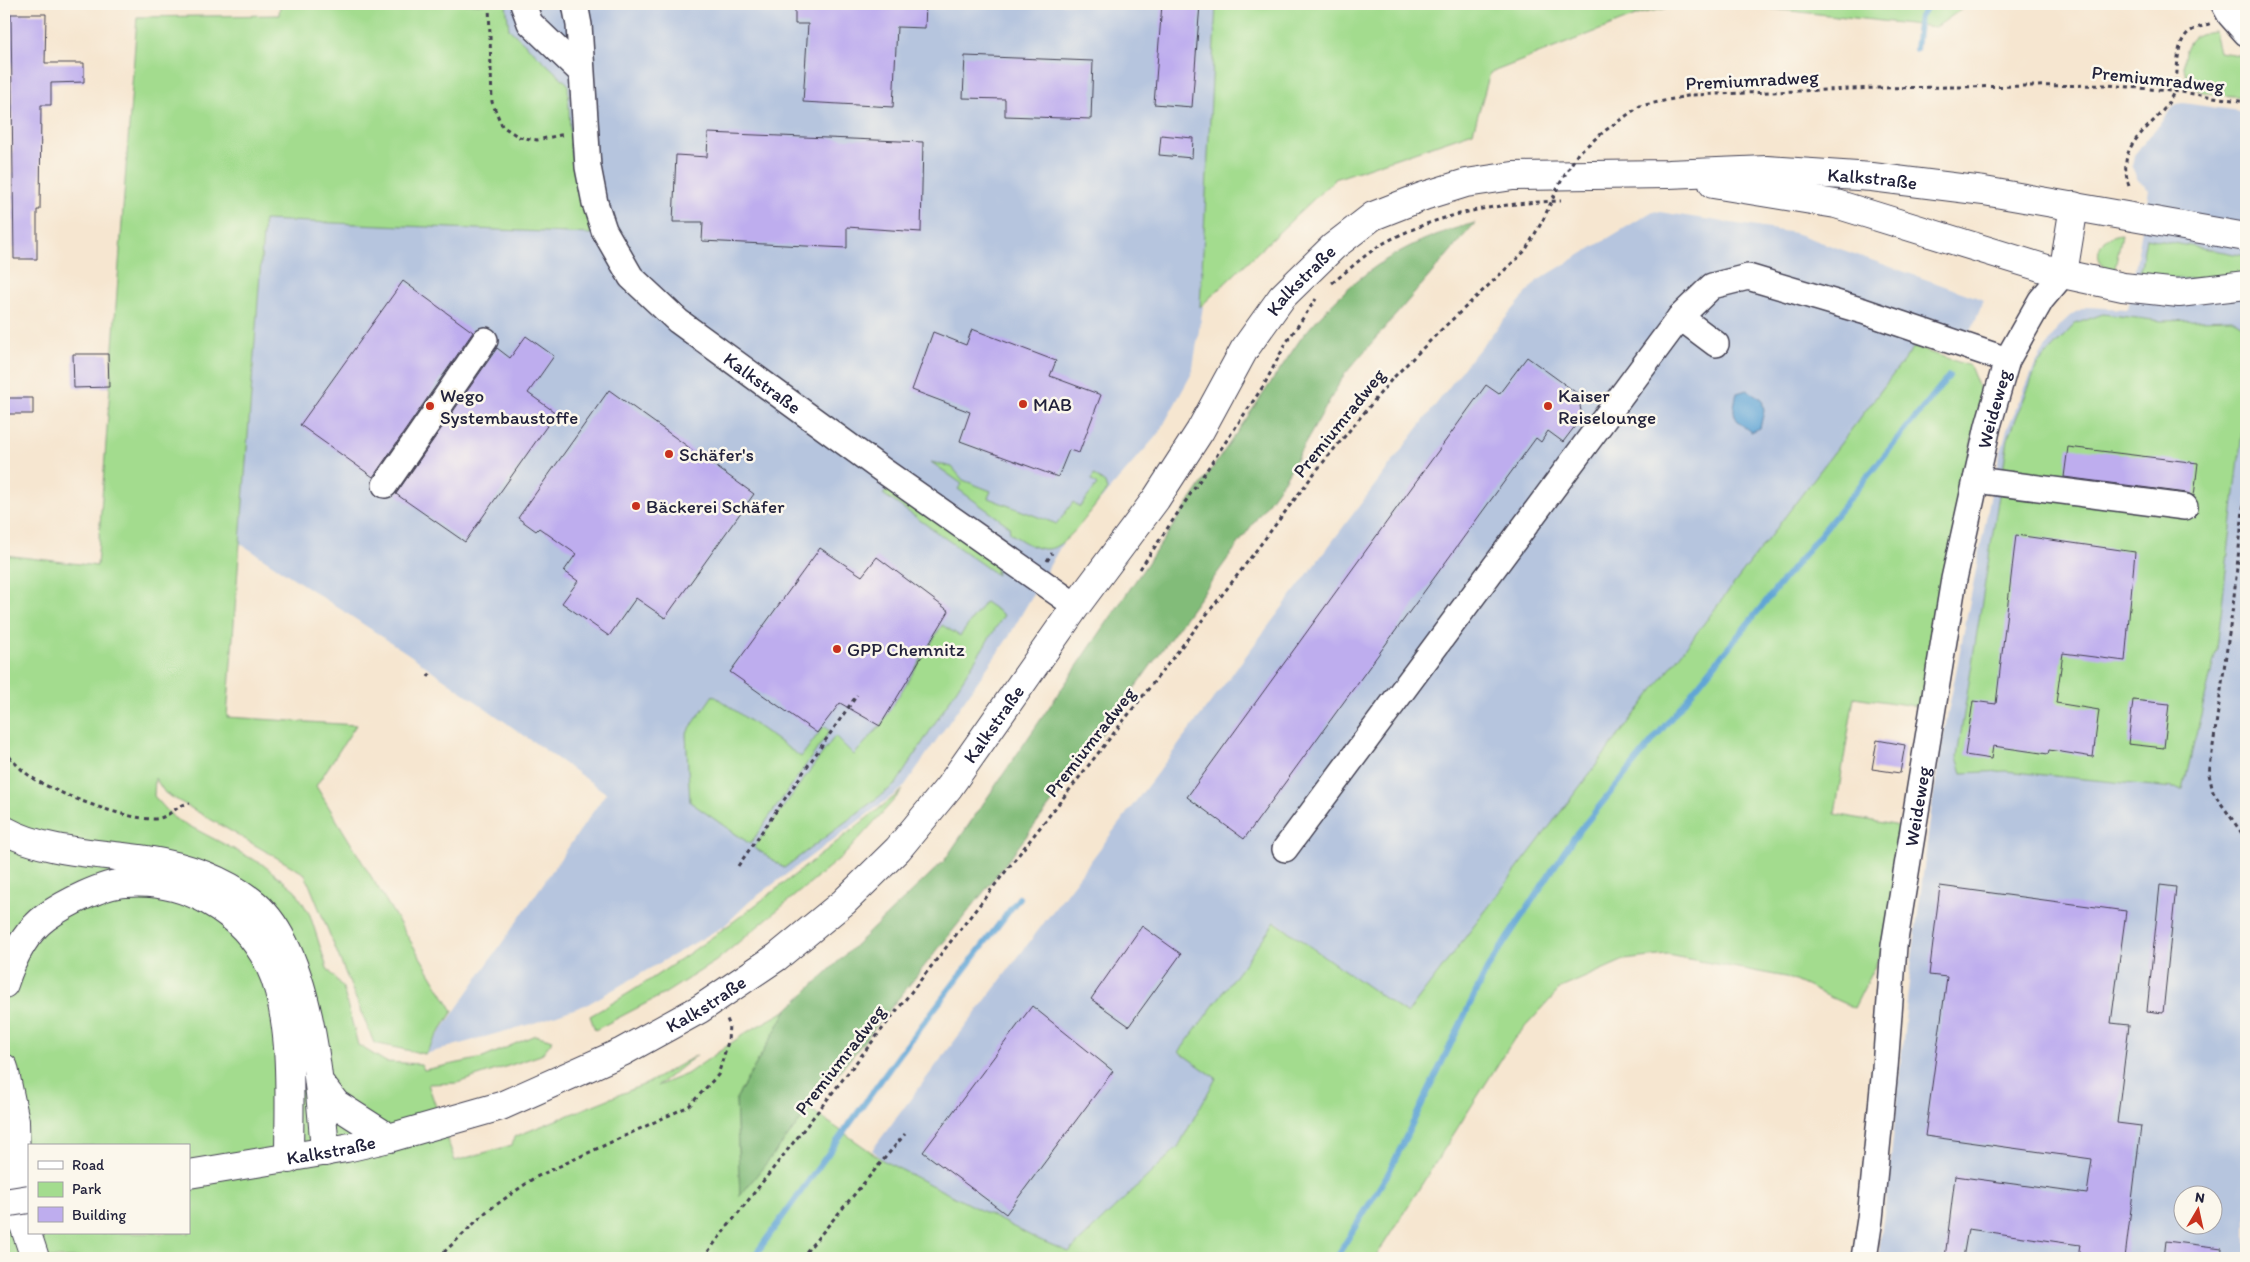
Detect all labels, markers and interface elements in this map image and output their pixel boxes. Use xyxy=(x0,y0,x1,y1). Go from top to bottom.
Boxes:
street label: Premiumradweg xyxy=(2090,61,2226,97)
street label: Premiumradweg xyxy=(1685,65,1820,95)
street label: Kalkstraße xyxy=(1827,163,1919,194)
street label: Kalkstraße xyxy=(1261,240,1340,320)
street label: Kalkstraße xyxy=(719,347,806,419)
street label: Premiumradweg xyxy=(1288,364,1390,482)
street label: Weideweg xyxy=(1972,366,2015,451)
place label: Wego Systembaustoffe xyxy=(440,384,578,429)
place label: Kaiser Reiselounge xyxy=(1558,384,1656,429)
place label: MAB xyxy=(1033,393,1072,416)
marker: MAB xyxy=(1017,398,1029,410)
marker: Wego Systembaustoffe xyxy=(424,400,436,412)
marker: Kaiser Reiselounge xyxy=(1542,400,1554,412)
place label: Schäfer's xyxy=(679,443,754,466)
marker: Schäfer's xyxy=(663,448,675,460)
place label: Bäckerei Schäfer xyxy=(646,495,785,518)
marker: Bäckerei Schäfer xyxy=(630,500,642,512)
place label: GPP Chemnitz xyxy=(847,638,965,661)
marker: GPP Chemnitz xyxy=(831,643,843,655)
street label: Kalkstraße xyxy=(958,680,1029,767)
street label: Premiumradweg xyxy=(1040,682,1140,802)
street label: Weideweg xyxy=(1899,764,1935,848)
street label: Kalkstraße xyxy=(662,970,750,1037)
street label: Premiumradweg xyxy=(790,1000,890,1120)
street label: Kalkstraße xyxy=(285,1130,378,1169)
legend xyxy=(28,1144,190,1234)
text: Road xyxy=(72,1156,105,1174)
text: Park xyxy=(72,1180,102,1198)
north arrow xyxy=(2172,1184,2222,1234)
text: N xyxy=(2194,1189,2206,1207)
text: Building xyxy=(72,1206,126,1224)

